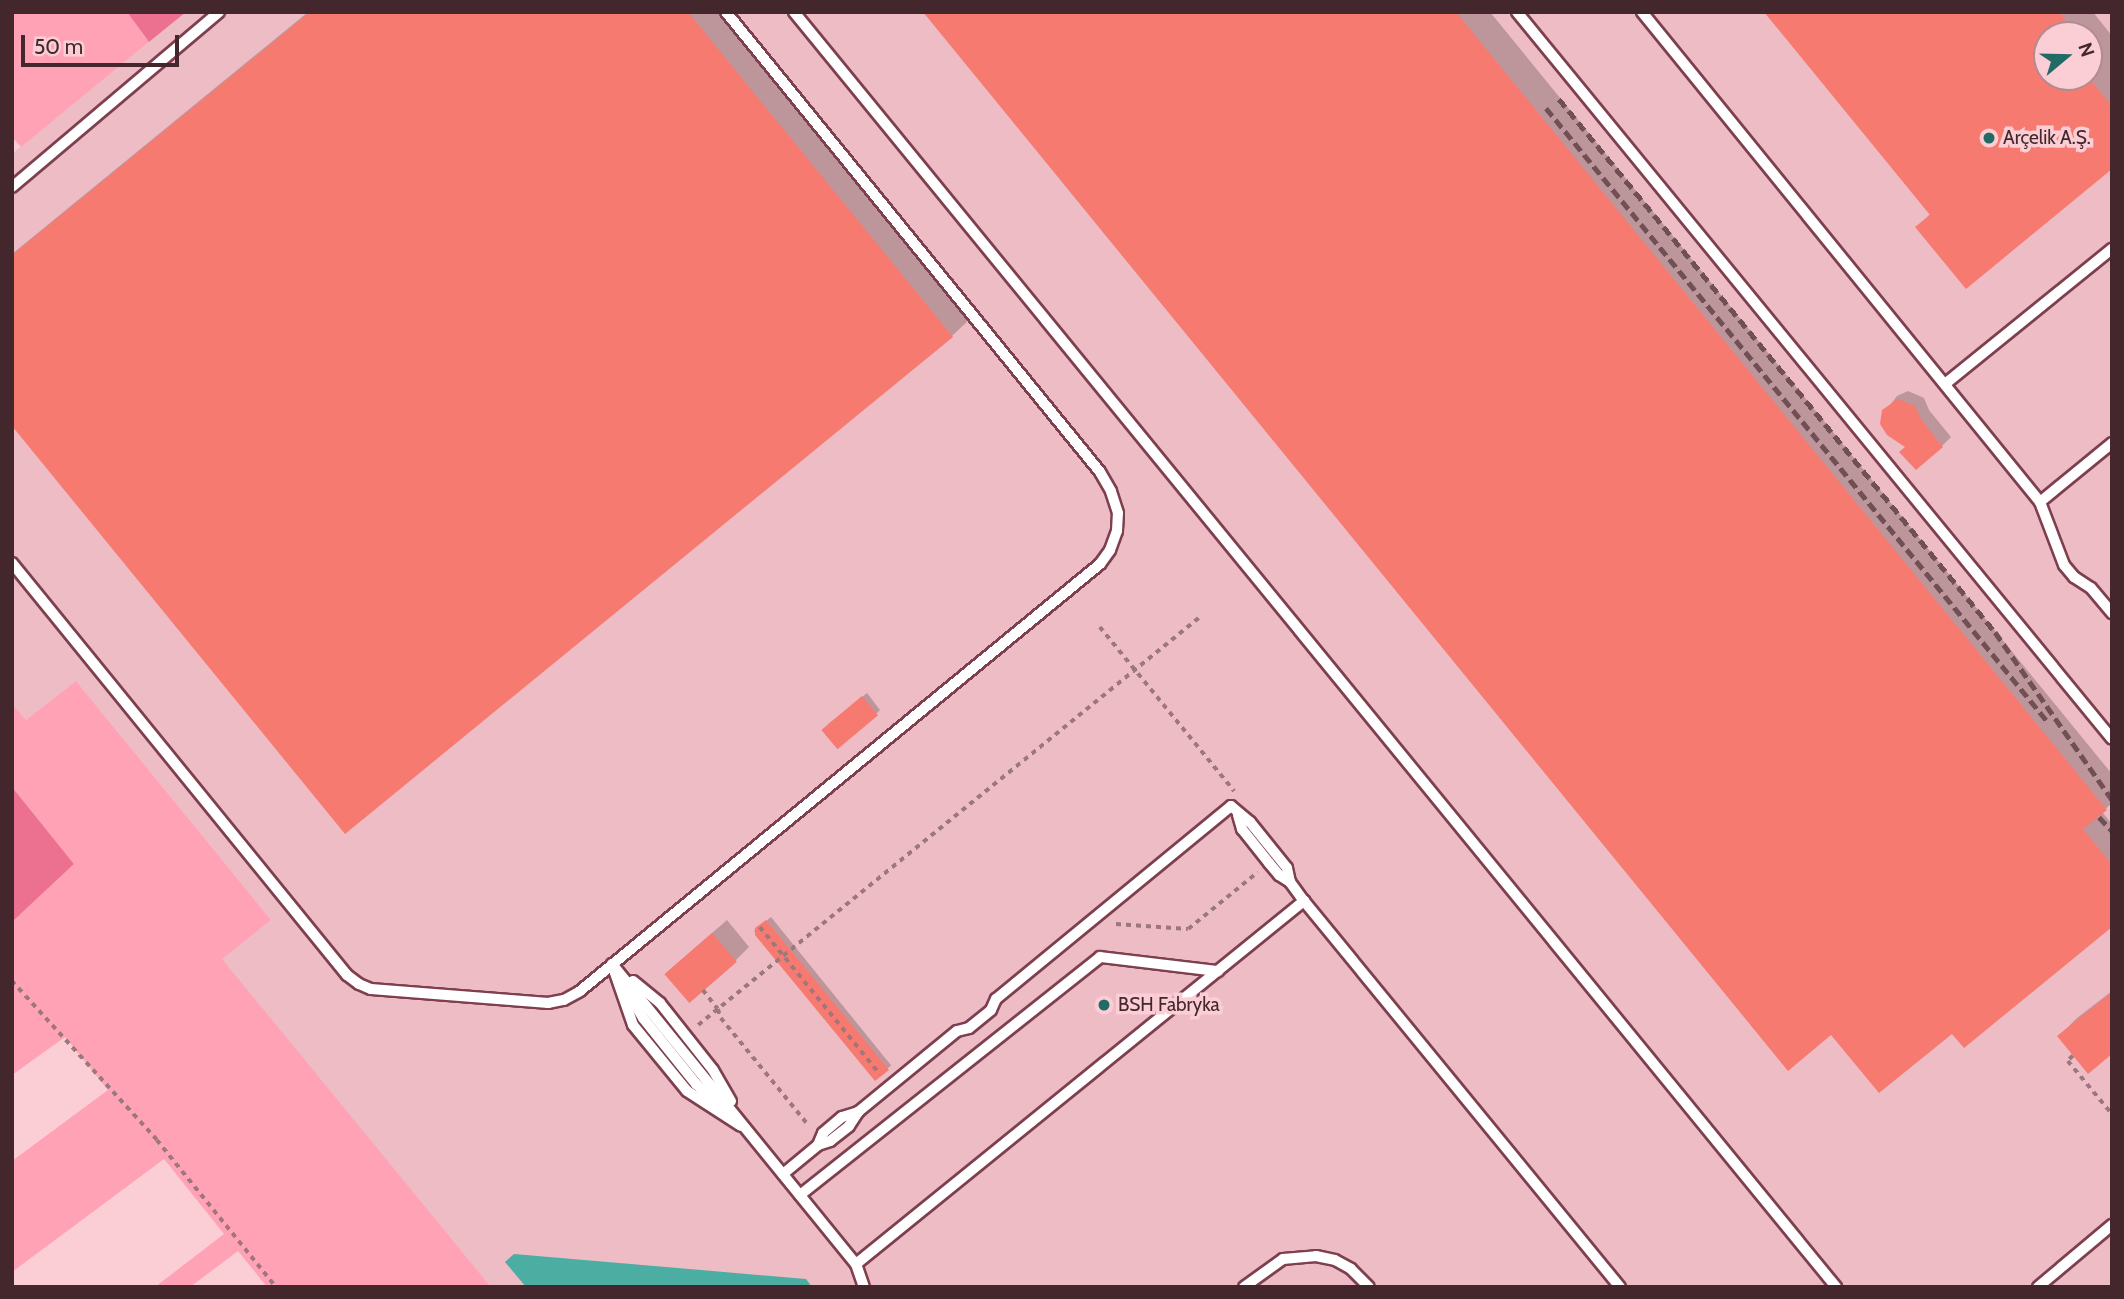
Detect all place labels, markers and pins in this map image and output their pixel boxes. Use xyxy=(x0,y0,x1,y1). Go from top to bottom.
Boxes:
place label: Arçelik A.Ş. xyxy=(2003,127,2091,149)
marker: Arçelik A.Ş. xyxy=(1981,130,1997,146)
place label: BSH Fabryka xyxy=(1118,994,1220,1016)
marker: BSH Fabryka xyxy=(1096,997,1112,1013)

